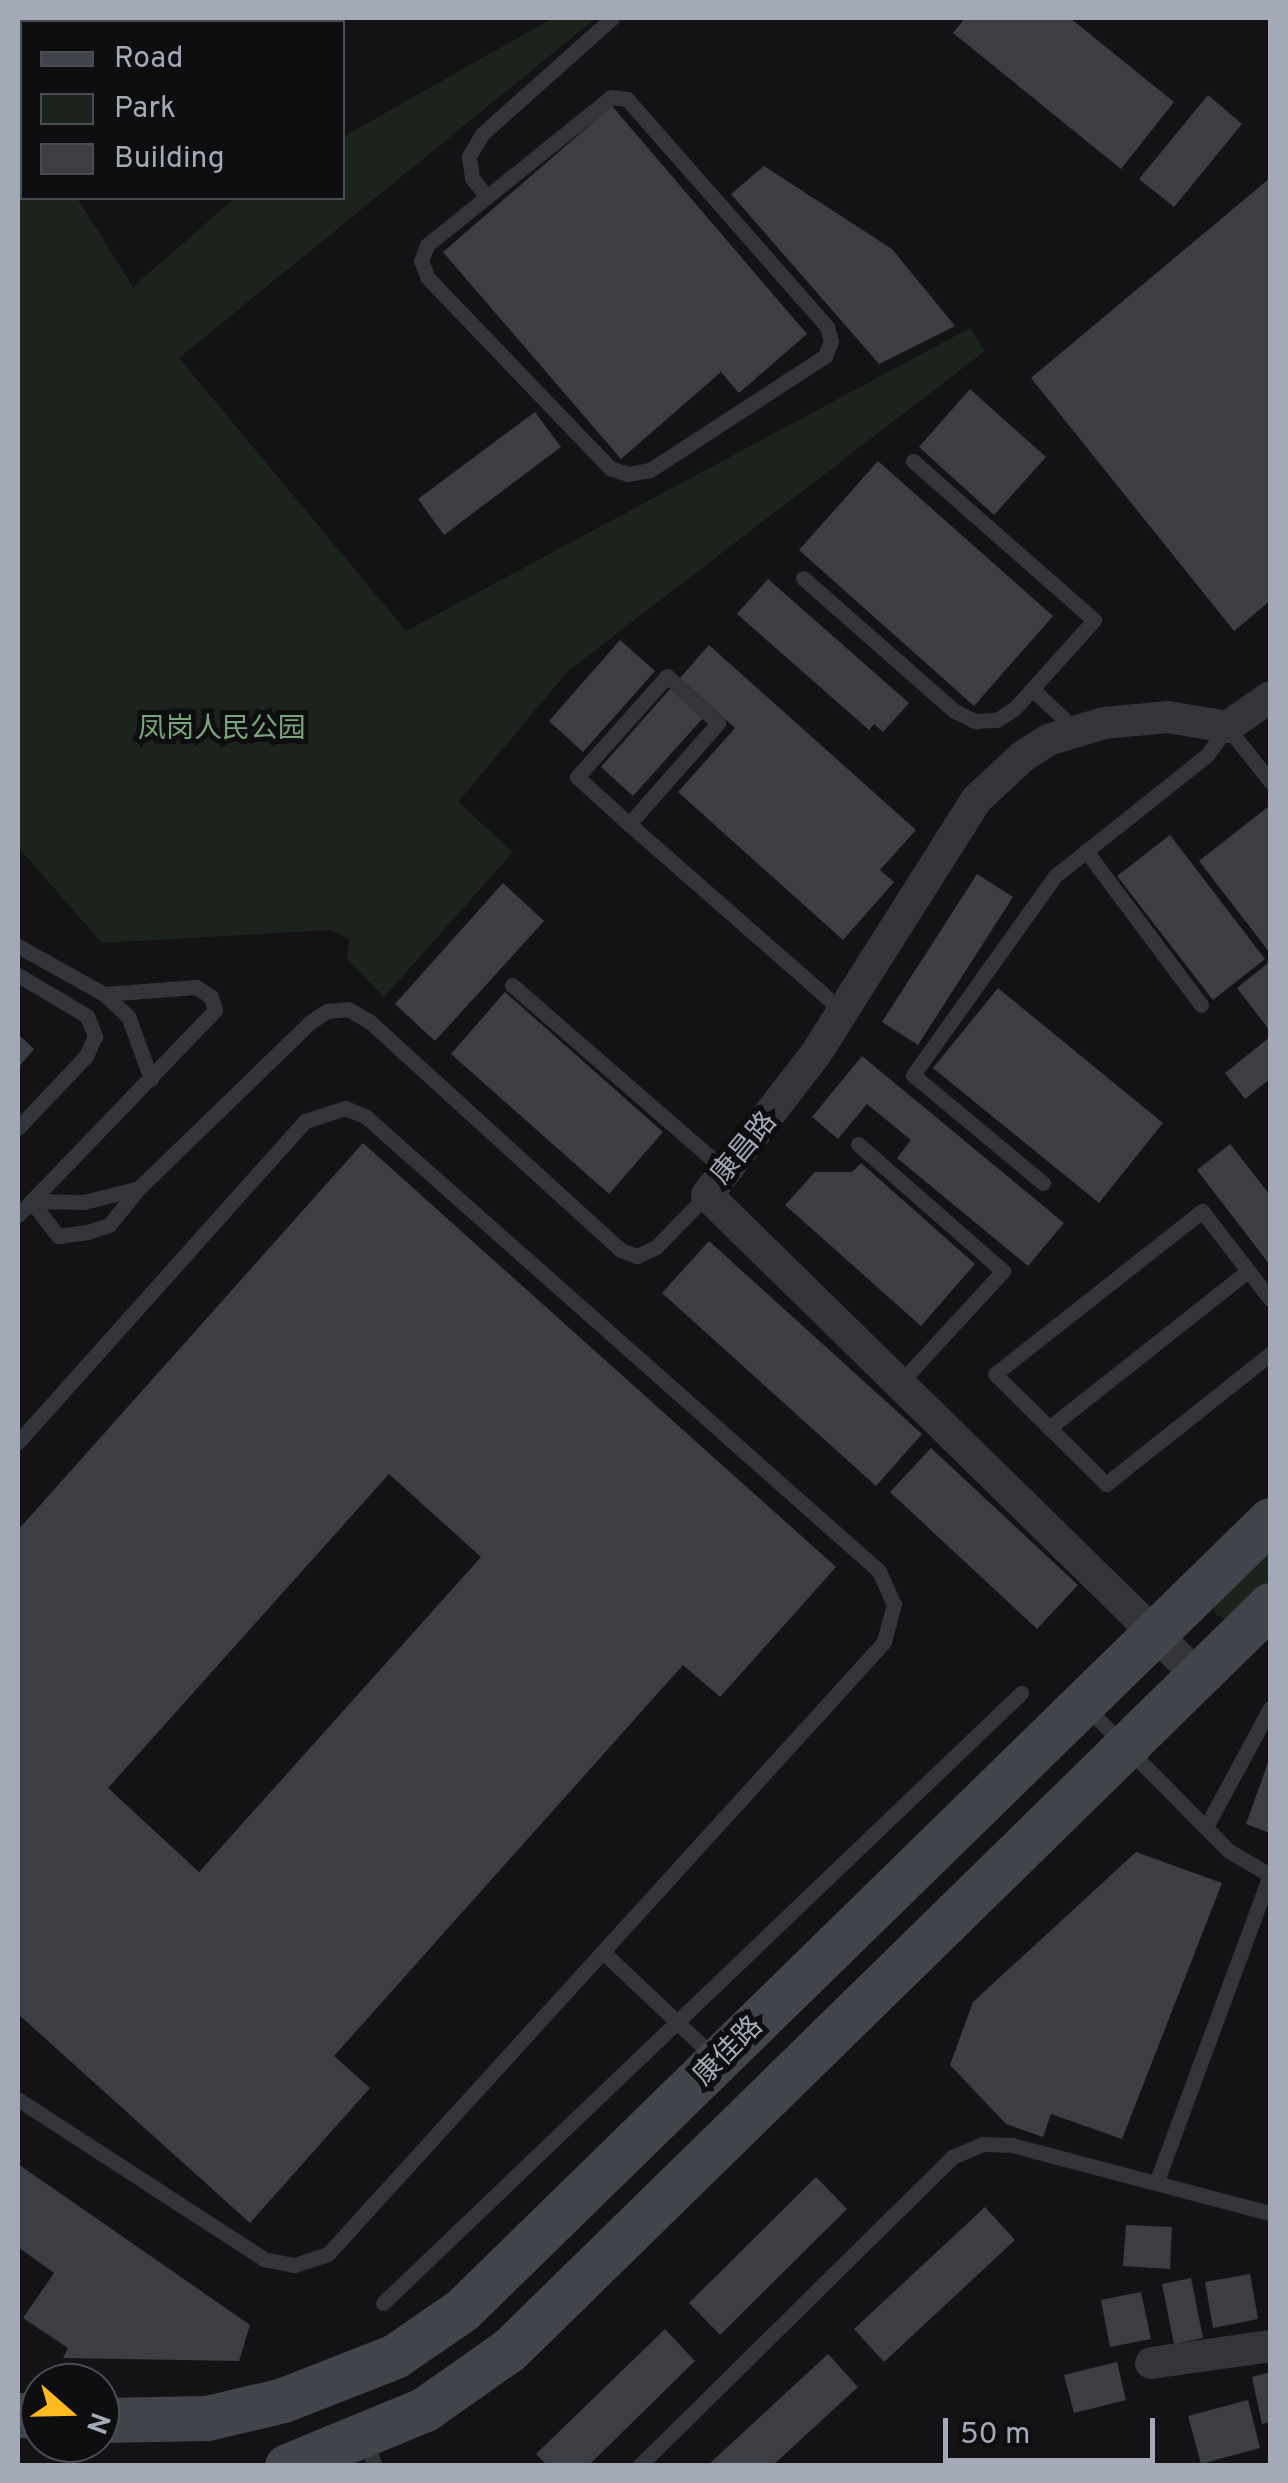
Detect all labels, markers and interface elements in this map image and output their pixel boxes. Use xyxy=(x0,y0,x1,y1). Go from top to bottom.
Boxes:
legend xyxy=(20,20,345,200)
text: Road xyxy=(114,41,183,78)
text: Park xyxy=(114,91,176,128)
text: Building xyxy=(114,141,225,178)
park label: 凤岗人民公园 xyxy=(138,713,306,747)
street label: 康昌路 xyxy=(705,1106,785,1192)
street label: 康佳路 xyxy=(687,2010,771,2094)
north arrow xyxy=(20,2363,120,2463)
scale bar xyxy=(948,2398,1160,2460)
text: N xyxy=(76,2407,117,2438)
text: 50 m xyxy=(960,2417,1030,2454)

